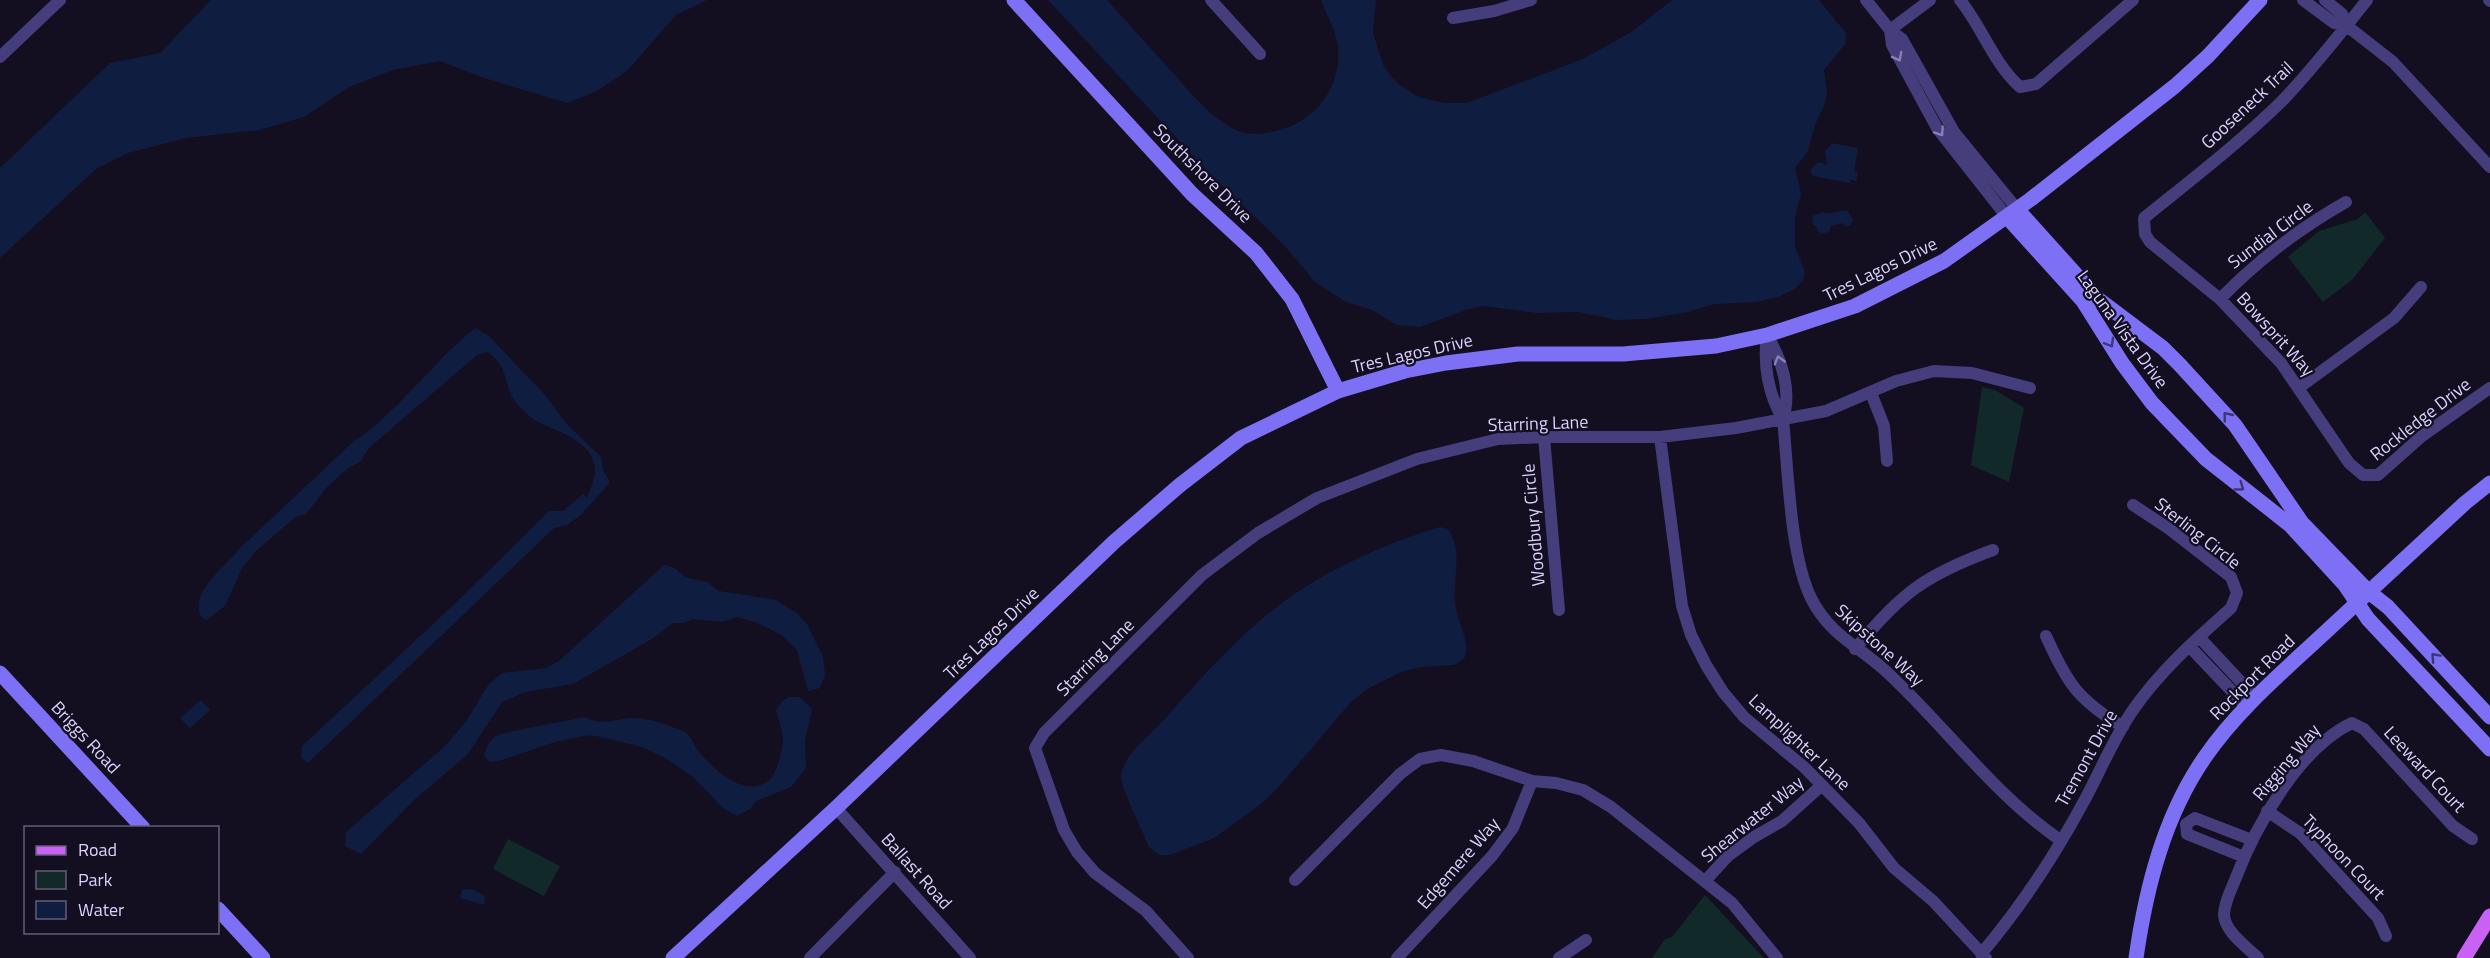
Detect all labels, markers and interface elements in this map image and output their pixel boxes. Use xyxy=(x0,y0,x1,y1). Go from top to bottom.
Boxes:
one-way arrow xyxy=(1891,51,1902,61)
street label: Gooseneck Trail xyxy=(2195,55,2299,155)
street label: Southshore Drive xyxy=(1147,117,1259,229)
one-way arrow xyxy=(1933,126,1944,137)
street label: Sundial Circle xyxy=(2222,193,2318,275)
street label: Tres Lagos Drive xyxy=(1819,230,1941,308)
street label: Laguna Vista Drive xyxy=(2071,264,2175,394)
street label: Bowsprit Way xyxy=(2231,286,2322,383)
street label: Tres Lagos Drive xyxy=(1349,326,1475,380)
one-way arrow xyxy=(2103,337,2114,347)
one-way arrow xyxy=(1773,355,1786,365)
street label: Rockledge Drive xyxy=(2364,371,2476,467)
street label: Starring Lane xyxy=(1487,408,1589,438)
one-way arrow xyxy=(2224,412,2235,423)
street label: Woodbury Circle xyxy=(1514,463,1552,587)
one-way arrow xyxy=(2233,480,2244,491)
street label: Sterling Circle xyxy=(2149,491,2247,575)
street label: Tres Lagos Drive xyxy=(937,580,1045,686)
street label: Skipstone Way xyxy=(1829,597,1931,693)
street label: Starring Lane xyxy=(1050,612,1140,702)
street label: Rockport Road xyxy=(2203,628,2301,726)
one-way arrow xyxy=(2431,654,2442,664)
street label: Lamplighter Lane xyxy=(1743,687,1857,797)
street label: Briggs Road xyxy=(45,694,127,780)
street label: Tremont Drive xyxy=(2048,705,2124,811)
street label: Rigging Way xyxy=(2246,717,2327,807)
street label: Leeward Court xyxy=(2378,720,2473,819)
street label: Shearwater Way xyxy=(1695,769,1809,869)
street label: Typhoon Court xyxy=(2296,808,2392,906)
street label: Edgemere Way xyxy=(1410,811,1506,915)
legend xyxy=(24,826,219,934)
street label: Ballast Road xyxy=(875,827,959,915)
text: Road xyxy=(78,836,117,863)
text: Park xyxy=(78,866,113,893)
text: Water xyxy=(78,896,124,923)

